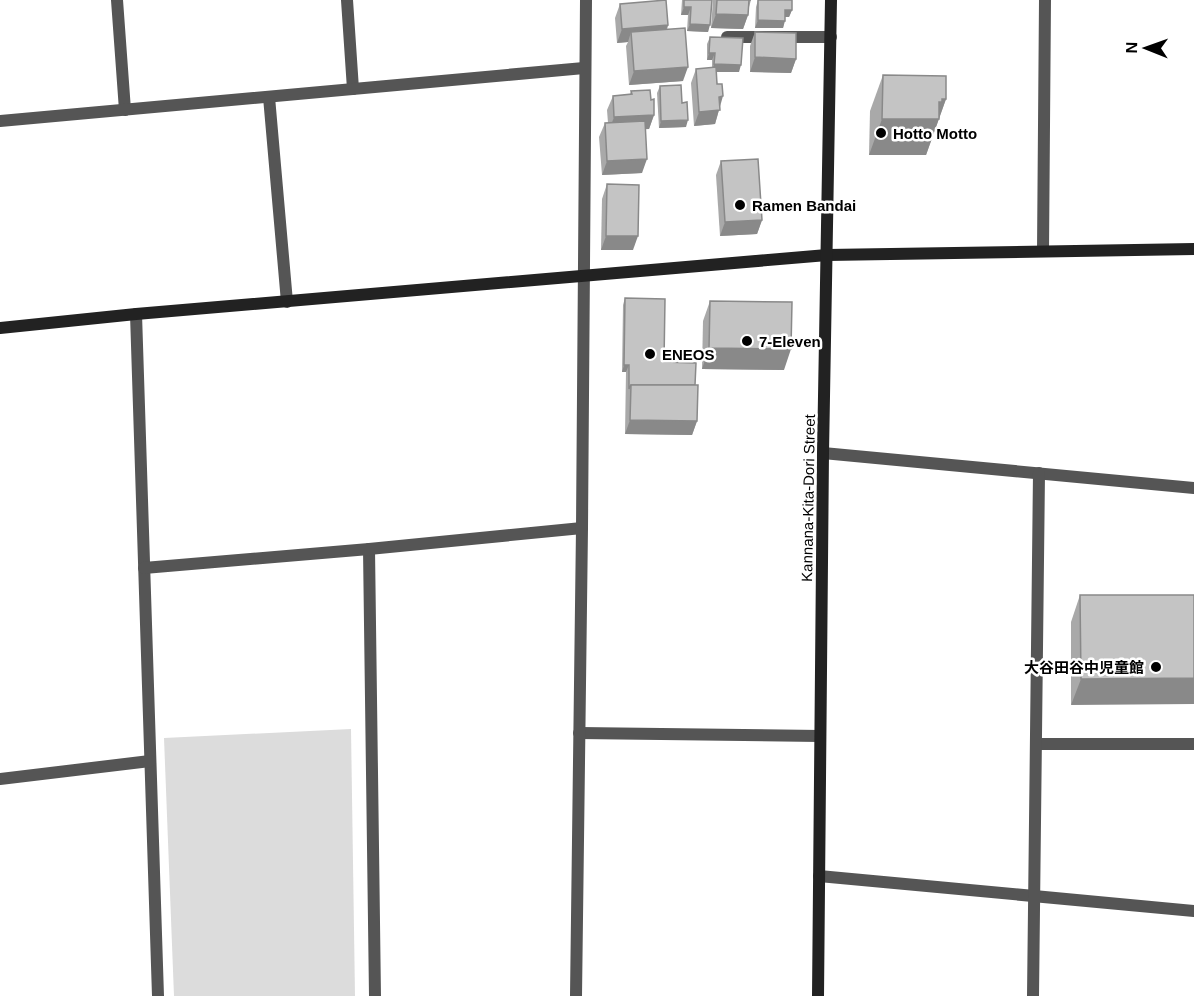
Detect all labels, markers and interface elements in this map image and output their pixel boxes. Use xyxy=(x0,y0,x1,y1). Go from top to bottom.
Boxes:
north arrow xyxy=(1116,18,1176,78)
text: N xyxy=(1123,42,1140,54)
place label: Hotto Motto xyxy=(893,125,977,142)
marker: Hotto Motto xyxy=(874,126,888,140)
place label: Ramen Bandai xyxy=(752,197,856,214)
marker: Ramen Bandai xyxy=(733,198,747,212)
place label: 7-Eleven xyxy=(759,333,821,350)
marker: 7-Eleven xyxy=(740,334,754,348)
place label: ENEOS xyxy=(662,346,715,363)
marker: ENEOS xyxy=(643,347,657,361)
street label: Kannana-Kita-Dori Street xyxy=(798,413,818,582)
place label: 大谷田谷中児童館 xyxy=(1024,659,1144,676)
marker: 大谷田谷中児童館 xyxy=(1149,660,1163,674)

